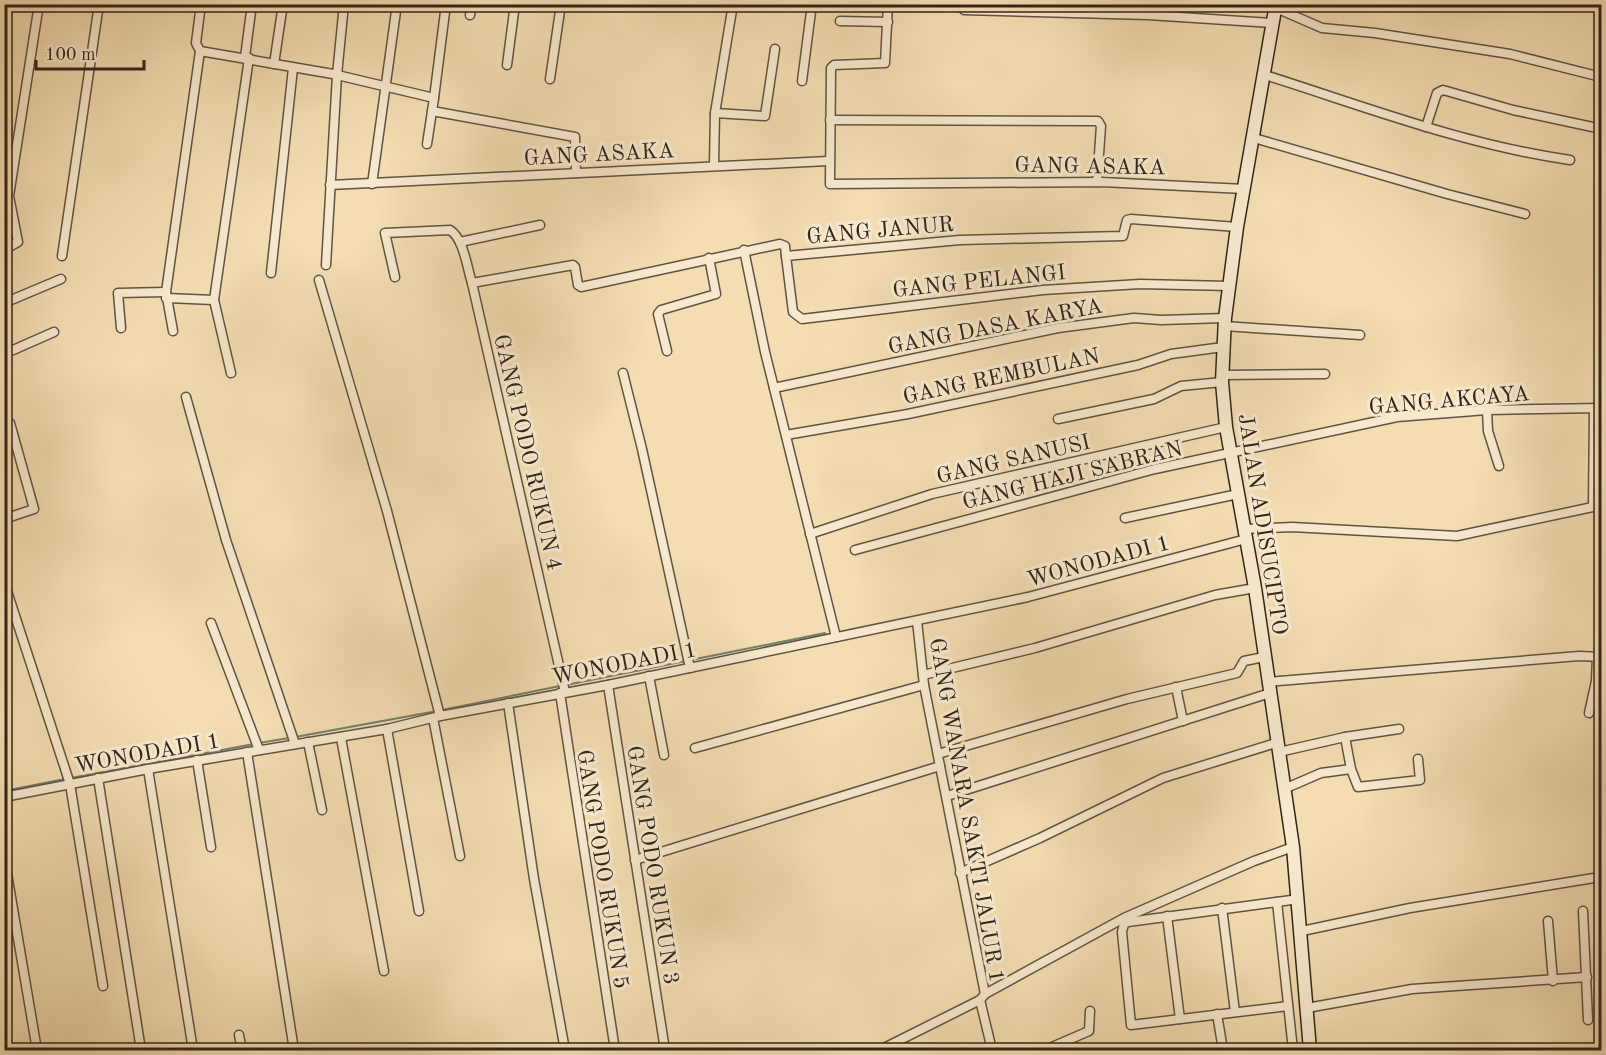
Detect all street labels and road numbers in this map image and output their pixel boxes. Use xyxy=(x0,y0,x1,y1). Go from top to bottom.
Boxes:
street label: GANG ASAKA xyxy=(523,140,675,170)
street label: GANG ASAKA xyxy=(1014,155,1166,179)
street label: GANG JANUR xyxy=(805,214,955,248)
street label: GANG PELANGI xyxy=(892,262,1067,302)
street label: GANG DASA KARYA xyxy=(886,295,1105,359)
street label: GANG PODO RUKUN 4 xyxy=(489,332,565,573)
street label: GANG REMBULAN xyxy=(901,345,1102,409)
street label: GANG AKCAYA xyxy=(1368,383,1531,419)
street label: JALAN ADISUCIPTO xyxy=(1234,412,1290,637)
street label: GANG SANUSI xyxy=(934,432,1093,488)
street label: GANG HAJI SABRAN xyxy=(960,438,1185,514)
street label: WONODADI 1 xyxy=(1025,532,1172,592)
street label: GANG WANARA SAKTI JALUR 1 xyxy=(925,636,1007,984)
street label: WONODADI 1 xyxy=(550,639,699,689)
street label: WONODADI 1 xyxy=(73,730,222,778)
street label: GANG PODO RUKUN 3 xyxy=(622,744,682,986)
street label: GANG PODO RUKUN 5 xyxy=(572,748,632,990)

